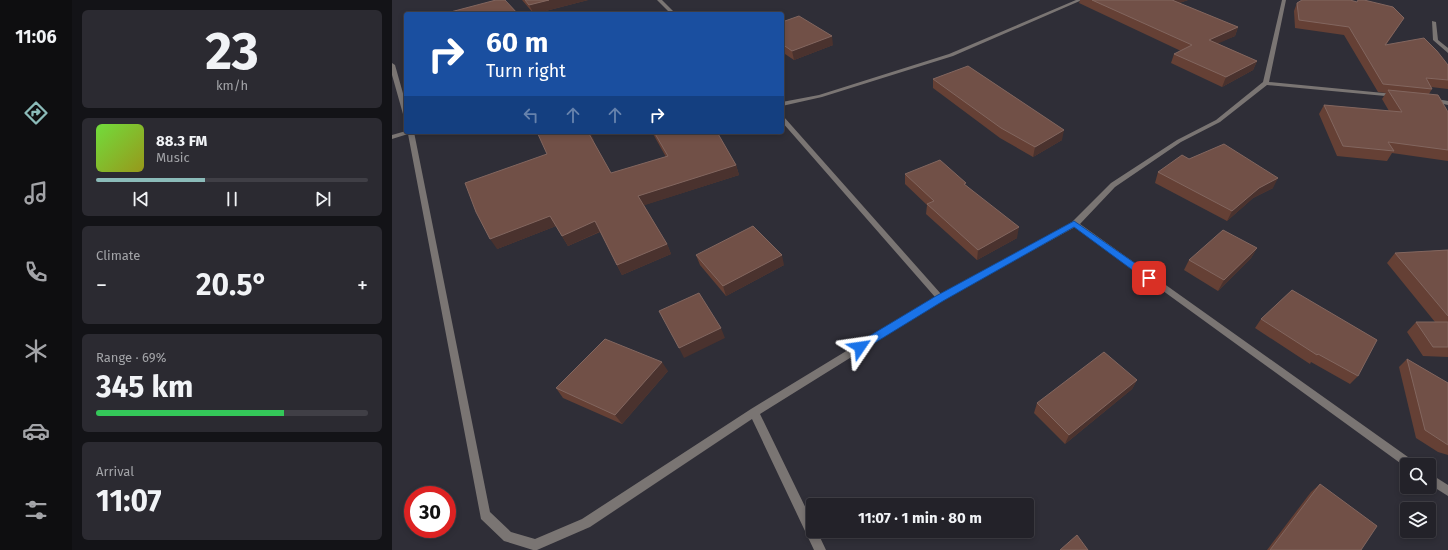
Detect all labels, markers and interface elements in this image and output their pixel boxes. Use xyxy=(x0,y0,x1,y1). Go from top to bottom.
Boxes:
text: 23 xyxy=(205,20,259,83)
text: 11:06 xyxy=(15,26,57,48)
text: 60 m xyxy=(486,26,548,59)
icon: right xyxy=(420,28,472,80)
text: Turn right xyxy=(486,60,566,82)
text: km/h xyxy=(216,78,248,93)
icon: directions xyxy=(22,99,50,127)
icon: left xyxy=(520,104,542,126)
icon: ahead xyxy=(562,104,584,126)
icon: ahead xyxy=(604,104,626,126)
icon: right xyxy=(646,104,668,126)
text: 88.3 FM xyxy=(156,132,207,150)
text: Music xyxy=(156,150,190,165)
icon: music xyxy=(22,179,50,207)
icon: previous xyxy=(130,188,152,210)
icon: pause xyxy=(221,188,243,210)
icon: next xyxy=(312,188,334,210)
text: Climate xyxy=(96,248,140,263)
icon: phone xyxy=(22,258,50,286)
pin xyxy=(1132,261,1166,295)
text: 20.5° xyxy=(196,267,268,303)
icon: arrive xyxy=(1138,267,1160,289)
text: − xyxy=(96,272,107,299)
text: + xyxy=(357,272,368,299)
position arrow xyxy=(839,326,881,368)
icon: climate xyxy=(22,337,50,365)
text: Range · 69% xyxy=(96,350,166,365)
text: 345 km xyxy=(96,369,193,405)
icon: car xyxy=(22,417,50,445)
map controls xyxy=(1400,458,1436,538)
button: search xyxy=(1400,458,1436,494)
text: Arrival xyxy=(96,464,134,479)
text: 11:07 xyxy=(96,483,162,519)
speed limit sign: 30 xyxy=(404,486,456,538)
icon: filters xyxy=(22,496,50,524)
button: layers xyxy=(1400,502,1436,538)
text: 11:07 · 1 min · 80 m xyxy=(858,509,982,527)

